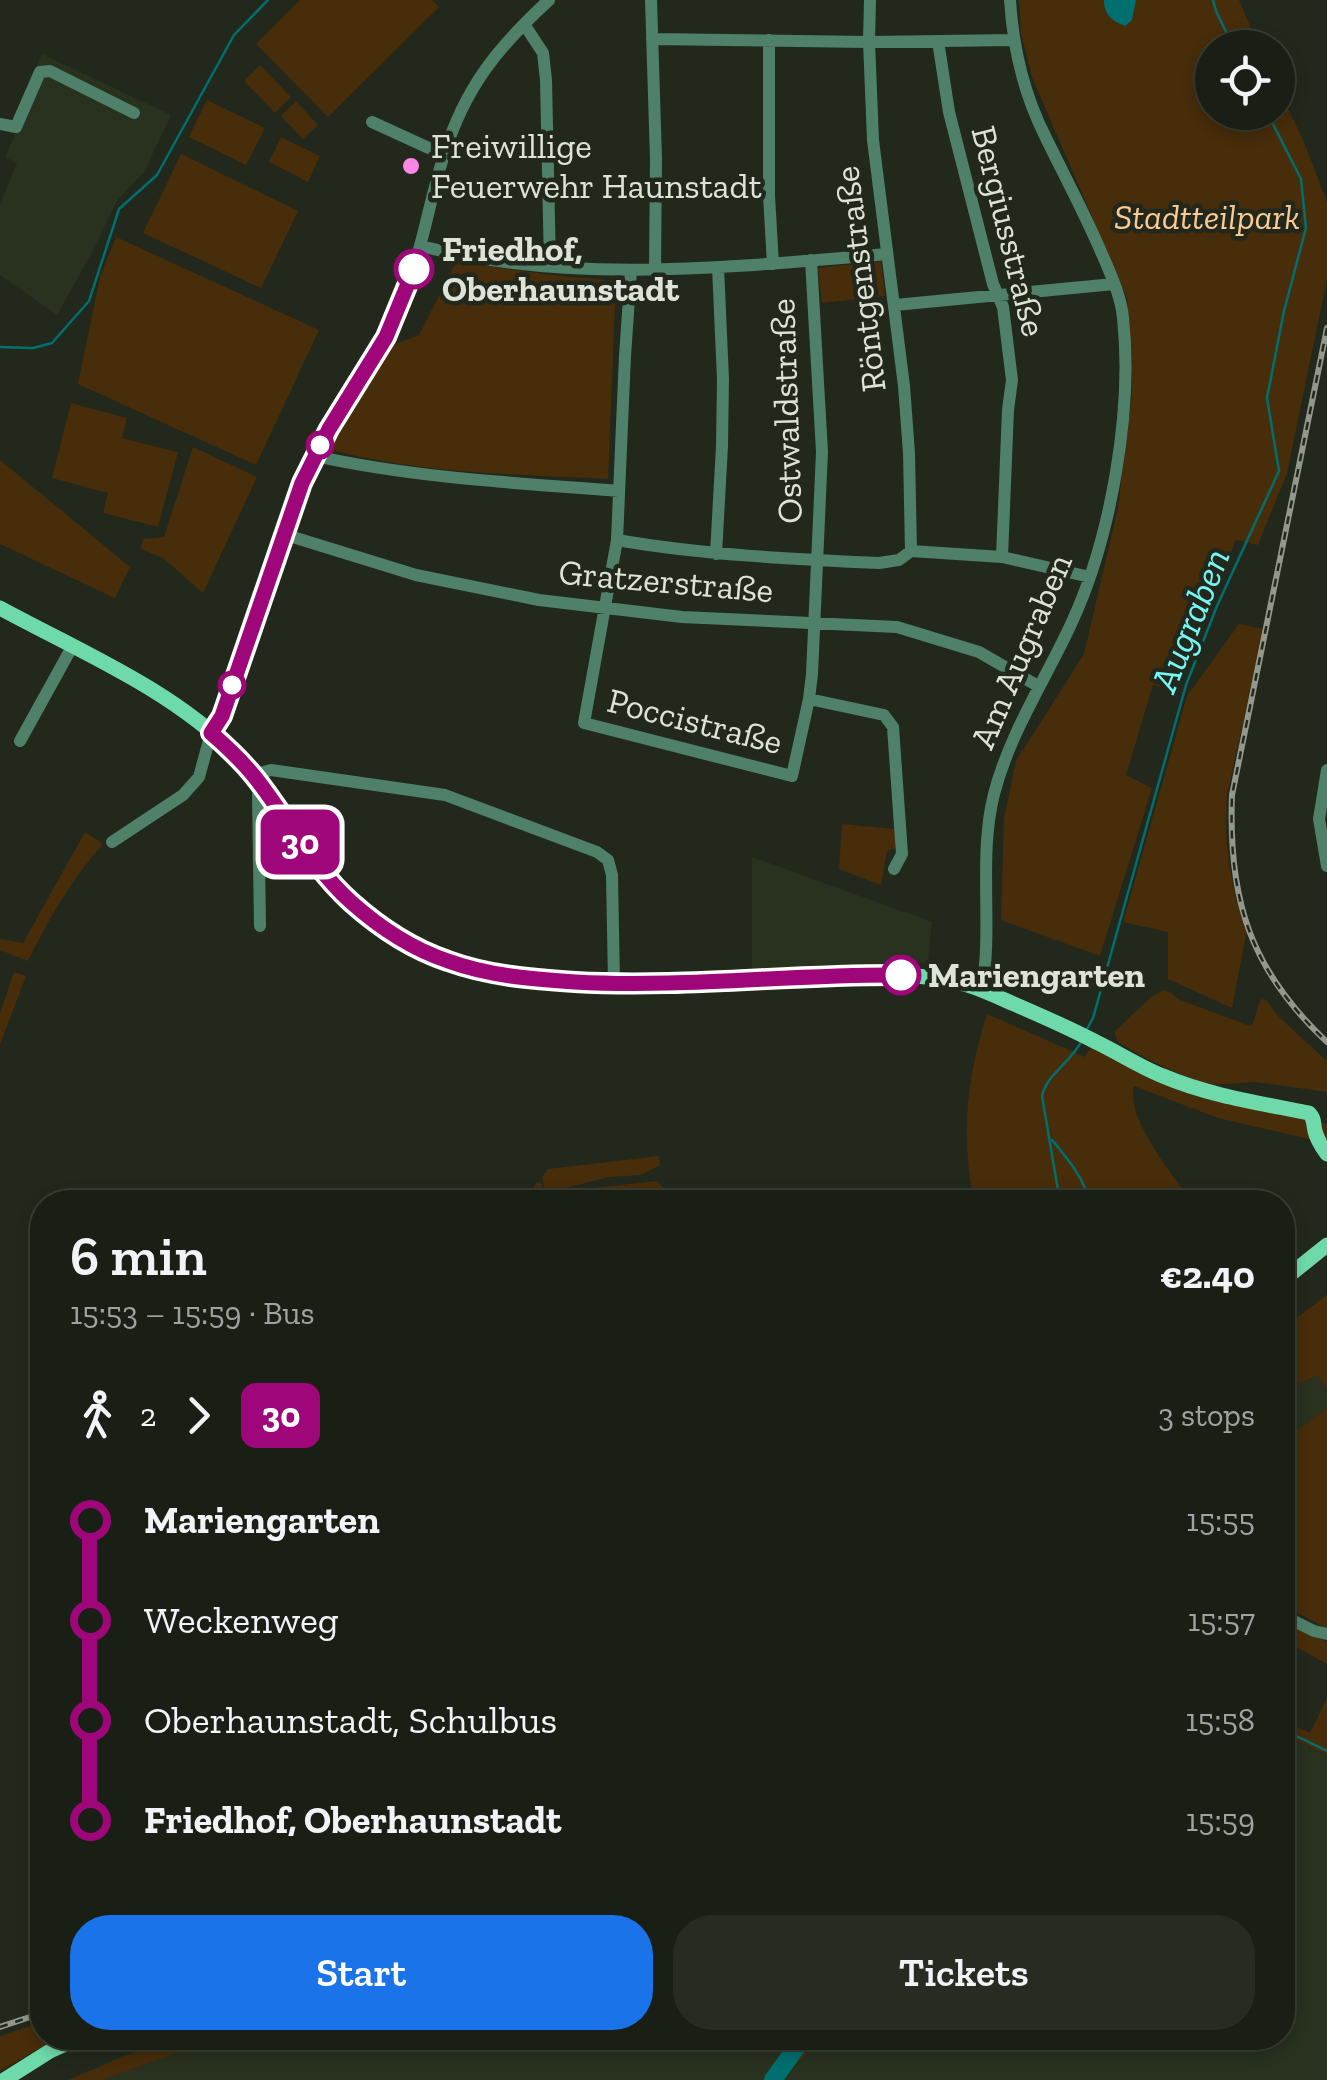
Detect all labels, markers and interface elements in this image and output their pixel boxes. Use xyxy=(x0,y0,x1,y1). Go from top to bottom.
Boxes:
map controls xyxy=(1195,30,1295,130)
button: locate xyxy=(1195,30,1295,130)
street label: Bergiusstraße xyxy=(963,121,1055,341)
place label: Freiwillige Feuerwehr Haunstadt xyxy=(431,125,762,207)
marker: Freiwillige Feuerwehr Haunstadt xyxy=(400,155,422,177)
street label: Röntgenstraße xyxy=(825,164,895,394)
park label: Stadtteilpark xyxy=(1114,196,1300,238)
place label: Friedhof, Oberhaunstadt xyxy=(442,228,680,310)
marker: Friedhof, Oberhaunstadt xyxy=(395,250,433,288)
street label: Ostwaldstraße xyxy=(761,298,811,524)
unlabelled marker xyxy=(307,432,333,458)
water label: Augraben xyxy=(1140,542,1240,699)
street label: Am Augraben xyxy=(961,547,1081,755)
street label: Gratzerstraße xyxy=(557,551,775,611)
unlabelled marker xyxy=(219,672,245,698)
street label: Poccistraße xyxy=(603,679,787,763)
line badge: 30 xyxy=(255,810,345,874)
text: 30 xyxy=(281,821,319,863)
place label: Mariengarten xyxy=(928,954,1145,996)
marker: Mariengarten xyxy=(882,956,920,994)
text: 6 min xyxy=(70,1223,207,1289)
text: €2.40 xyxy=(1160,1252,1255,1298)
text: 15:53 – 15:59 · Bus xyxy=(70,1294,314,1332)
icon: walk xyxy=(70,1388,125,1443)
icon: forward xyxy=(171,1388,226,1443)
text: 30 xyxy=(261,1394,300,1436)
text: 2 xyxy=(140,1396,156,1434)
text: 3 stops xyxy=(1158,1396,1255,1434)
text: Mariengarten xyxy=(144,1497,380,1543)
text: 15:55 xyxy=(1186,1501,1255,1539)
text: Weckenweg xyxy=(144,1597,339,1643)
text: 15:57 xyxy=(1188,1601,1255,1639)
text: Oberhaunstadt, Schulbus xyxy=(144,1697,557,1743)
text: 15:58 xyxy=(1186,1701,1255,1739)
text: Friedhof, Oberhaunstadt xyxy=(144,1797,561,1843)
text: 15:59 xyxy=(1186,1801,1255,1839)
button: Start xyxy=(70,1915,653,2030)
button: Tickets xyxy=(673,1915,1255,2030)

